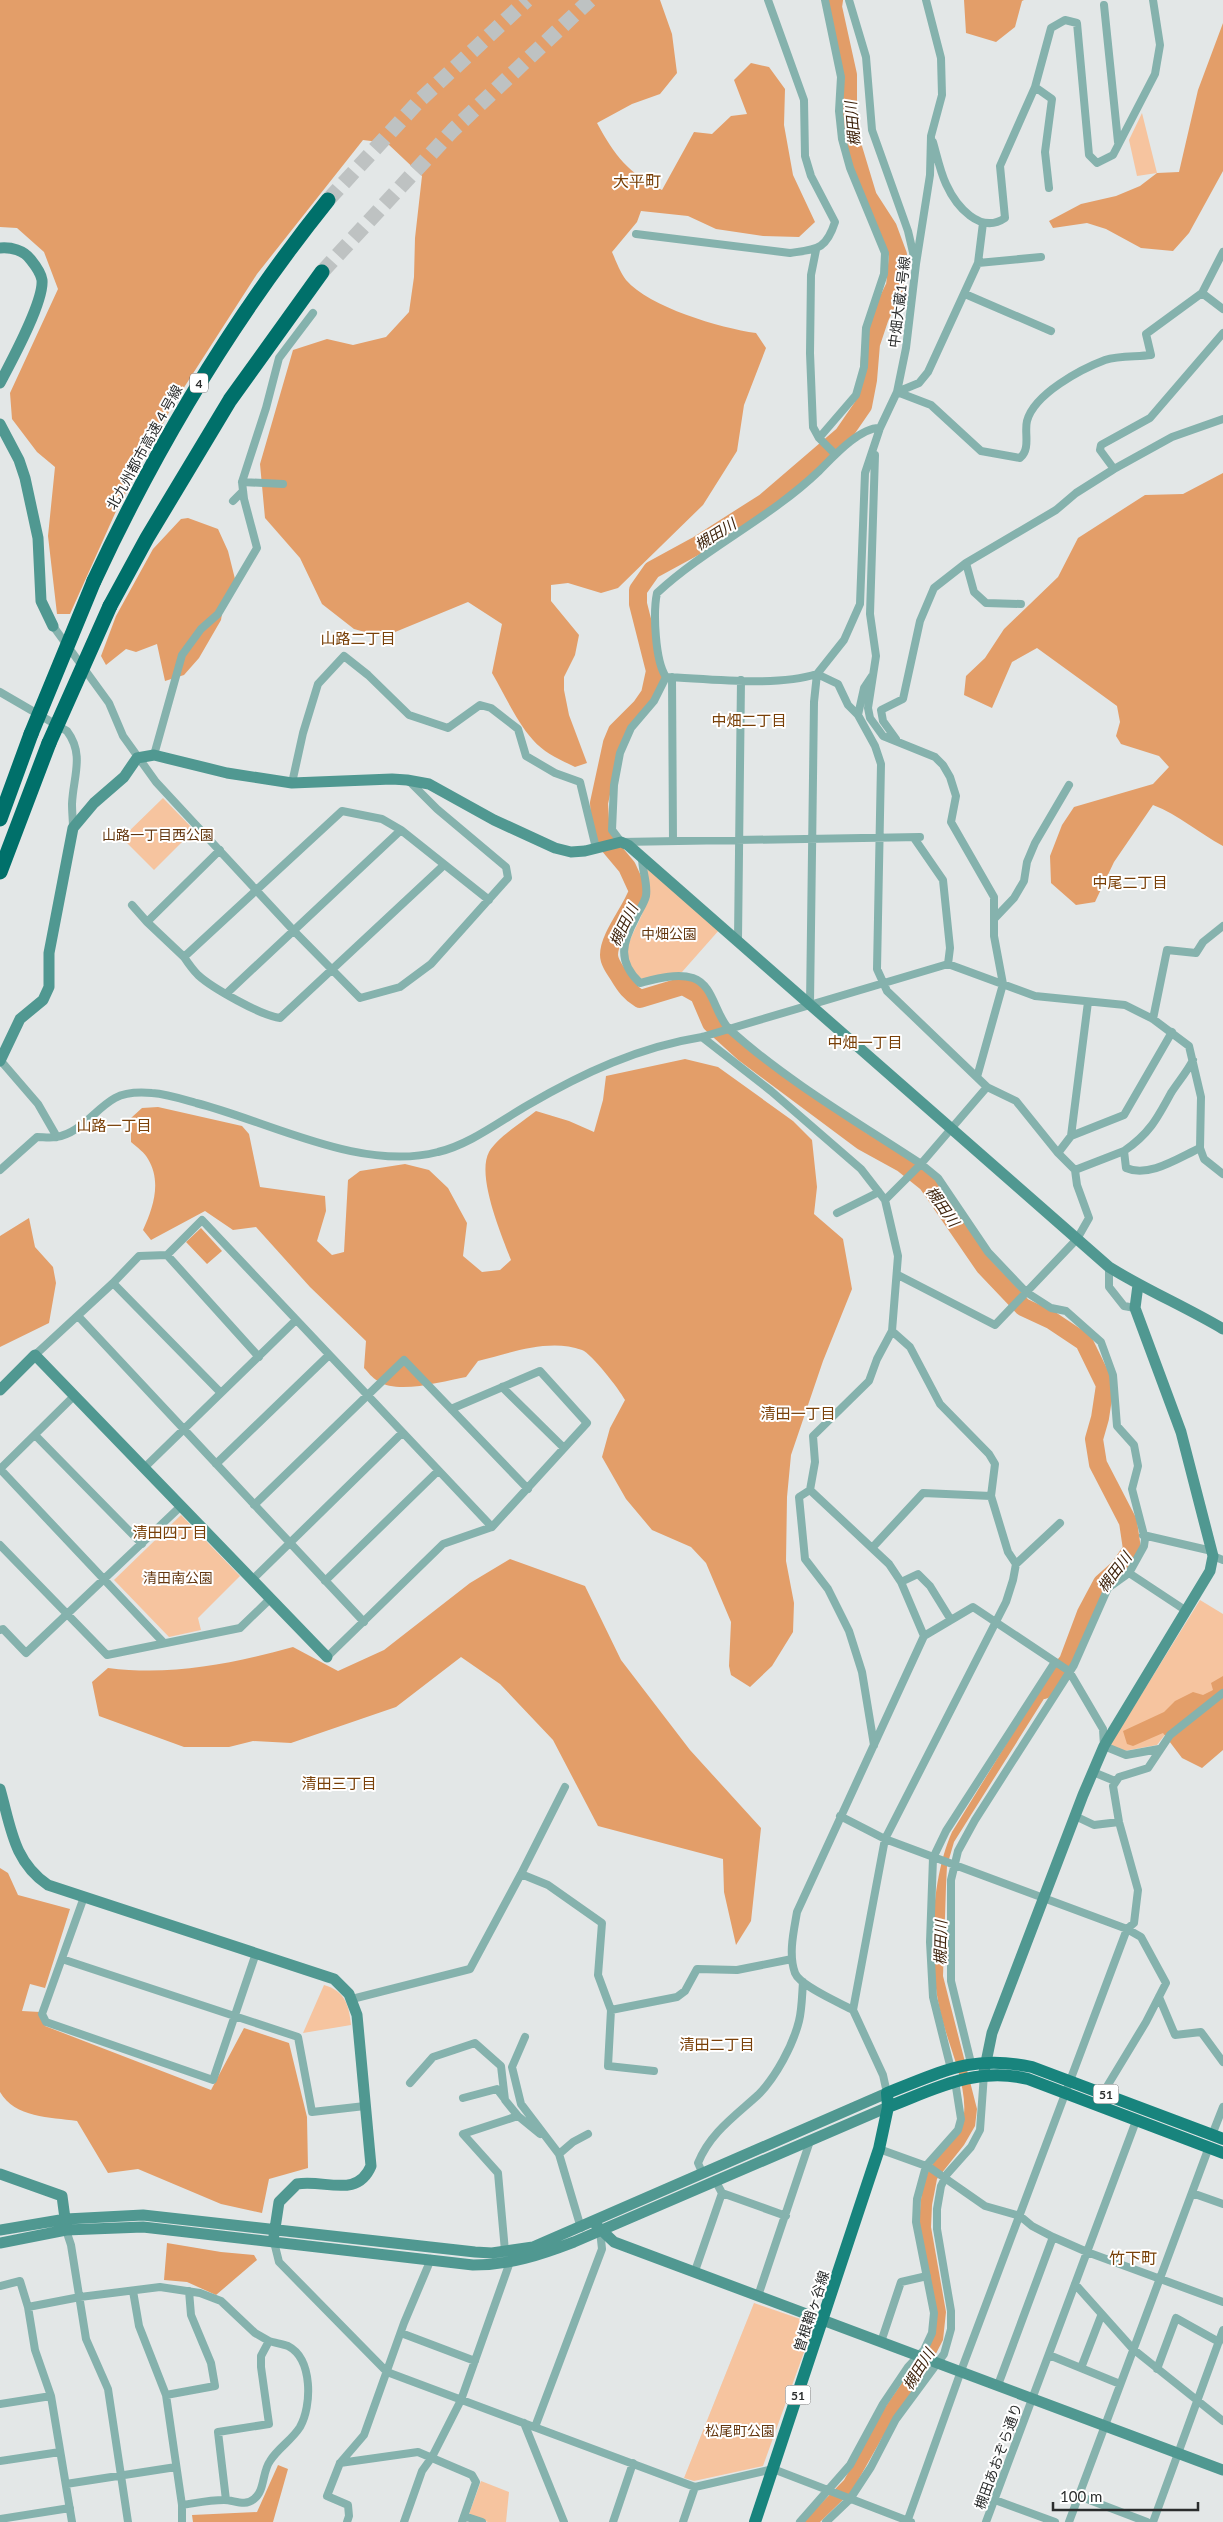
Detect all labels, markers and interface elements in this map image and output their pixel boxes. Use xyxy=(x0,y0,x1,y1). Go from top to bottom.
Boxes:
water label: 槻田川 xyxy=(841,99,863,147)
district label: 大平町 xyxy=(613,171,661,190)
street label: 中畑大蔵1号線 xyxy=(885,255,913,349)
road number: 4 xyxy=(190,373,208,392)
street label: 北九州都市高速４号線 xyxy=(103,382,185,512)
water label: 槻田川 xyxy=(691,513,741,554)
district label: 山路二丁目 xyxy=(320,629,396,647)
district label: 中畑二丁目 xyxy=(711,711,787,729)
park label: 山路一丁目西公園 xyxy=(102,826,214,843)
district label: 中尾二丁目 xyxy=(1092,873,1168,891)
water label: 槻田川 xyxy=(605,899,642,949)
park label: 中畑公園 xyxy=(641,925,697,942)
district label: 中畑一丁目 xyxy=(827,1033,903,1051)
district label: 山路一丁目 xyxy=(76,1116,152,1134)
water label: 槻田川 xyxy=(923,1182,964,1231)
district label: 清田一丁目 xyxy=(760,1404,836,1422)
district label: 清田四丁目 xyxy=(132,1523,208,1541)
water label: 槻田川 xyxy=(1093,1547,1136,1595)
park label: 清田南公園 xyxy=(143,1569,213,1586)
district label: 清田三丁目 xyxy=(301,1774,377,1792)
water label: 槻田川 xyxy=(931,1918,949,1966)
district label: 清田二丁目 xyxy=(679,2035,755,2053)
road number: 51 xyxy=(1094,2084,1118,2104)
district label: 竹下町 xyxy=(1109,2248,1157,2267)
street label: 曽根鞘ヶ谷線 xyxy=(790,2268,832,2354)
water label: 槻田川 xyxy=(898,2343,939,2393)
road number: 51 xyxy=(786,2386,810,2404)
street label: 槻田あおぞら通り xyxy=(971,2400,1025,2512)
park label: 松尾町公園 xyxy=(705,2422,775,2439)
scale bar xyxy=(1053,2480,1198,2512)
text: 100 m xyxy=(1060,2487,1102,2505)

